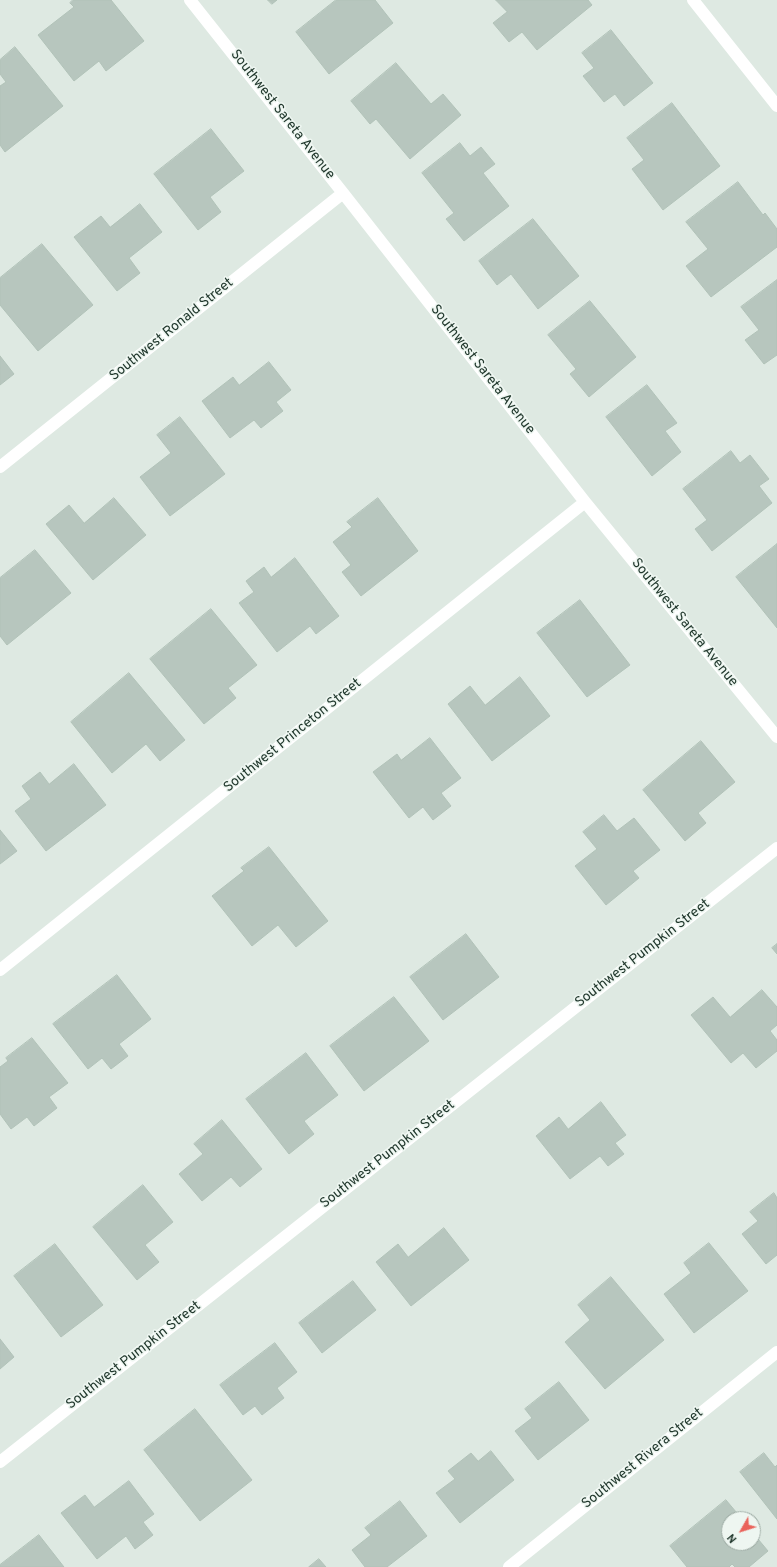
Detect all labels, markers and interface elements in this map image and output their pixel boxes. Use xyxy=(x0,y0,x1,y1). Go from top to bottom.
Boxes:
street label: Southwest Sareta Avenue xyxy=(226,47,338,183)
street label: Southwest Ronald Street xyxy=(107,275,237,385)
street label: Southwest Sareta Avenue xyxy=(426,302,538,438)
street label: Southwest Sareta Avenue xyxy=(627,556,741,690)
street label: Southwest Princeton Street xyxy=(221,675,365,797)
street label: Southwest Pumpkin Street xyxy=(572,896,714,1012)
street label: Southwest Pumpkin Street xyxy=(317,1097,459,1213)
street label: Southwest Pumpkin Street xyxy=(63,1298,205,1414)
street label: Southwest Rivera Street xyxy=(579,1405,707,1513)
north arrow xyxy=(721,1511,761,1551)
text: N xyxy=(725,1530,740,1545)

